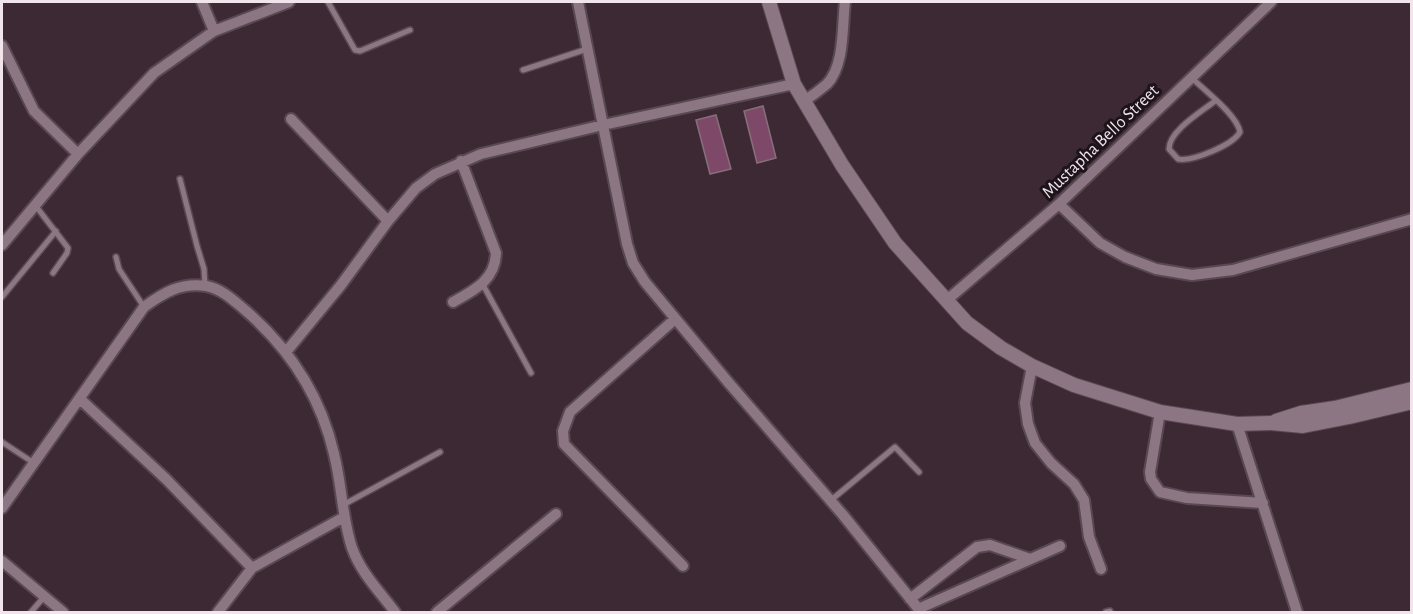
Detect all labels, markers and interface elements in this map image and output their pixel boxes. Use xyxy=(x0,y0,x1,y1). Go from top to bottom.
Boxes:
street label: Mustapha Bello Street xyxy=(1039,81,1163,202)

